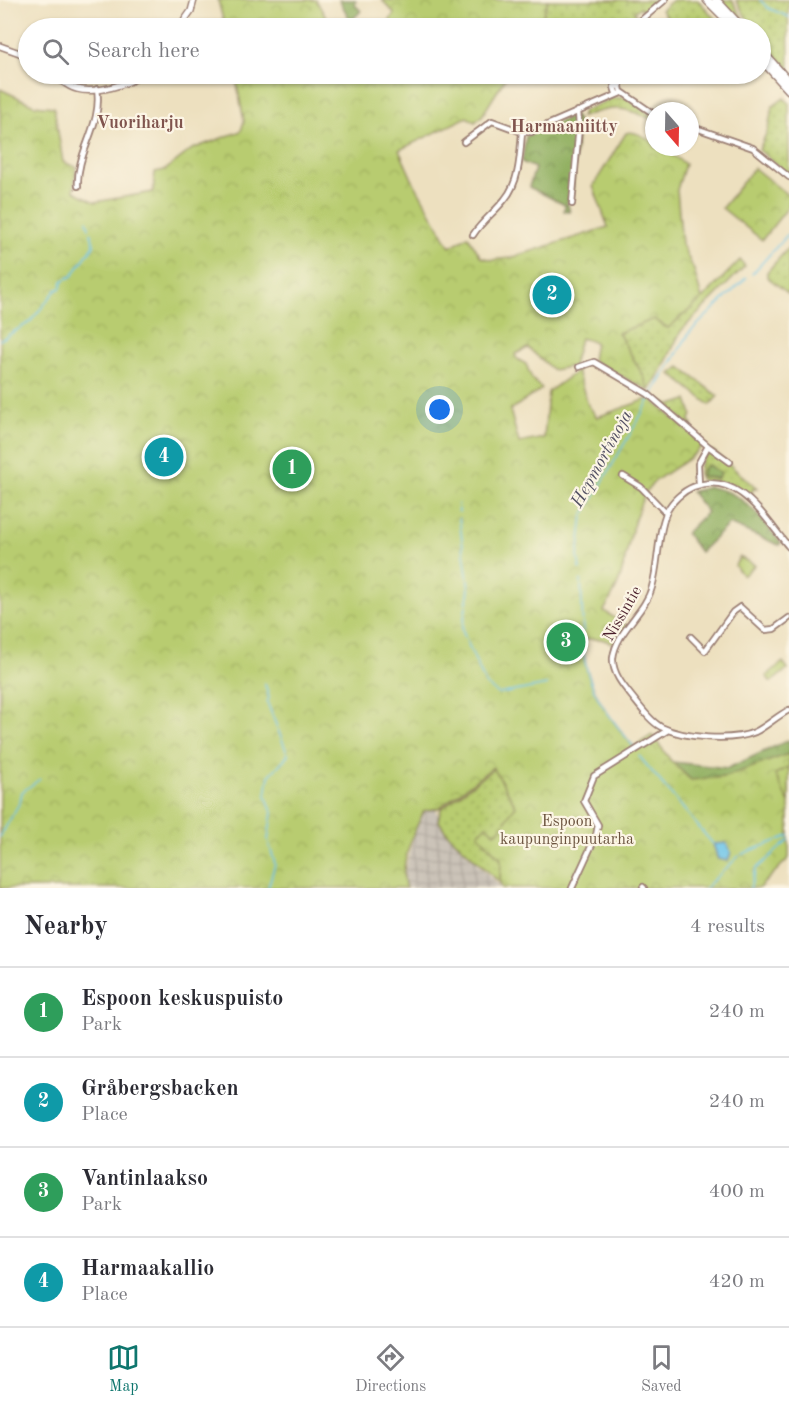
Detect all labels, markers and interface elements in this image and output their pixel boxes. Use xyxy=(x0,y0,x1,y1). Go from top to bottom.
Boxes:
search box xyxy=(18,18,771,84)
icon: search xyxy=(39,35,72,68)
text: Search here xyxy=(87,40,200,62)
north arrow xyxy=(645,102,699,156)
district label: Vuoriharju xyxy=(96,114,184,132)
district label: Harmaaniitty xyxy=(510,118,618,136)
pin: 2 xyxy=(532,272,572,318)
your location xyxy=(425,395,454,424)
water label: Hepmortinoja xyxy=(567,407,636,511)
pin: 4 xyxy=(144,434,184,480)
pin: 1 xyxy=(272,446,312,492)
street label: Nissintie xyxy=(601,584,645,644)
pin: 3 xyxy=(546,620,586,664)
park label: Espoon kaupunginpuutarha xyxy=(500,814,634,848)
text: Nearby xyxy=(24,914,108,940)
text: 4 results xyxy=(690,917,765,937)
text: Espoon keskuspuisto xyxy=(81,988,283,1010)
text: 1 xyxy=(38,1002,49,1022)
text: 240 m xyxy=(709,1002,765,1022)
text: Park xyxy=(81,1015,122,1035)
text: Gråbergsbacken xyxy=(81,1078,239,1100)
text: 2 xyxy=(38,1092,49,1112)
text: 240 m xyxy=(709,1092,765,1112)
text: Place xyxy=(81,1105,128,1125)
text: Vantinlaakso xyxy=(81,1168,208,1190)
text: 3 xyxy=(38,1182,49,1202)
text: 400 m xyxy=(709,1182,765,1202)
text: Park xyxy=(81,1195,122,1215)
text: Harmaakallio xyxy=(81,1258,214,1280)
text: 4 xyxy=(38,1272,49,1292)
text: 420 m xyxy=(709,1272,765,1292)
text: Place xyxy=(81,1285,128,1305)
tab: Map xyxy=(107,1341,140,1397)
tab: Directions xyxy=(355,1341,426,1397)
tab: Saved xyxy=(641,1341,682,1397)

